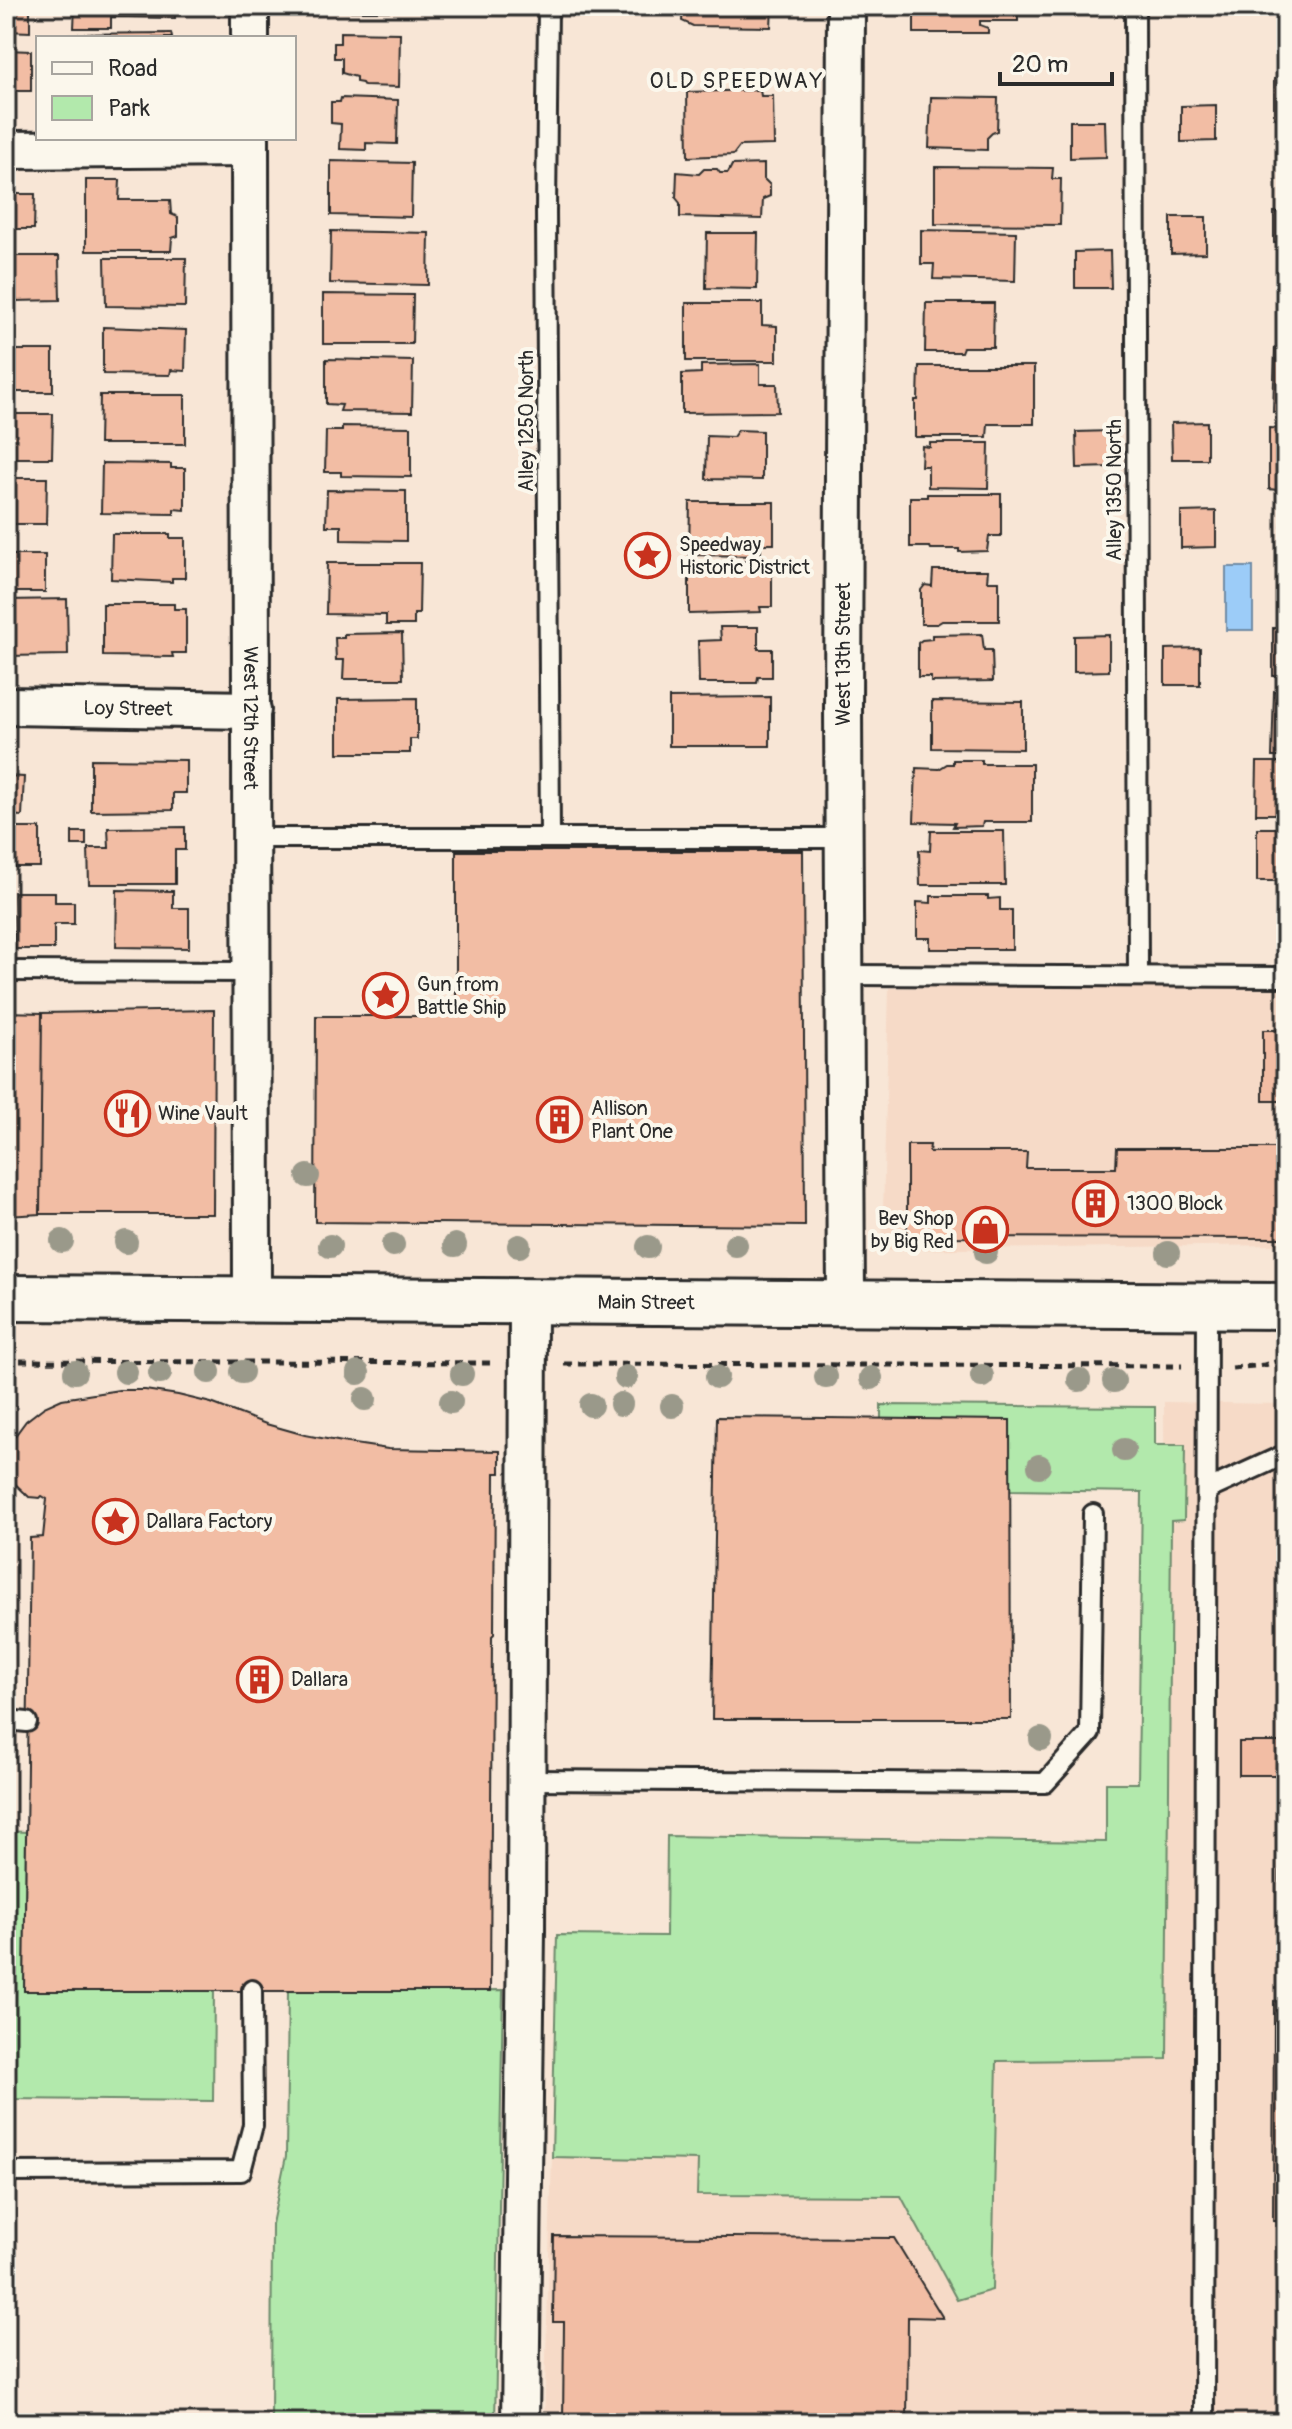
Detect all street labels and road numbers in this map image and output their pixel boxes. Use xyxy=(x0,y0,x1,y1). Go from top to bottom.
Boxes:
street label: Alley 1250 North xyxy=(514,350,539,492)
street label: Alley 1350 North xyxy=(1102,419,1127,561)
street label: West 13th Street xyxy=(831,581,856,726)
street label: West 12th Street xyxy=(238,646,263,791)
street label: Loy Street xyxy=(83,695,174,722)
street label: Main Street xyxy=(597,1290,696,1315)

